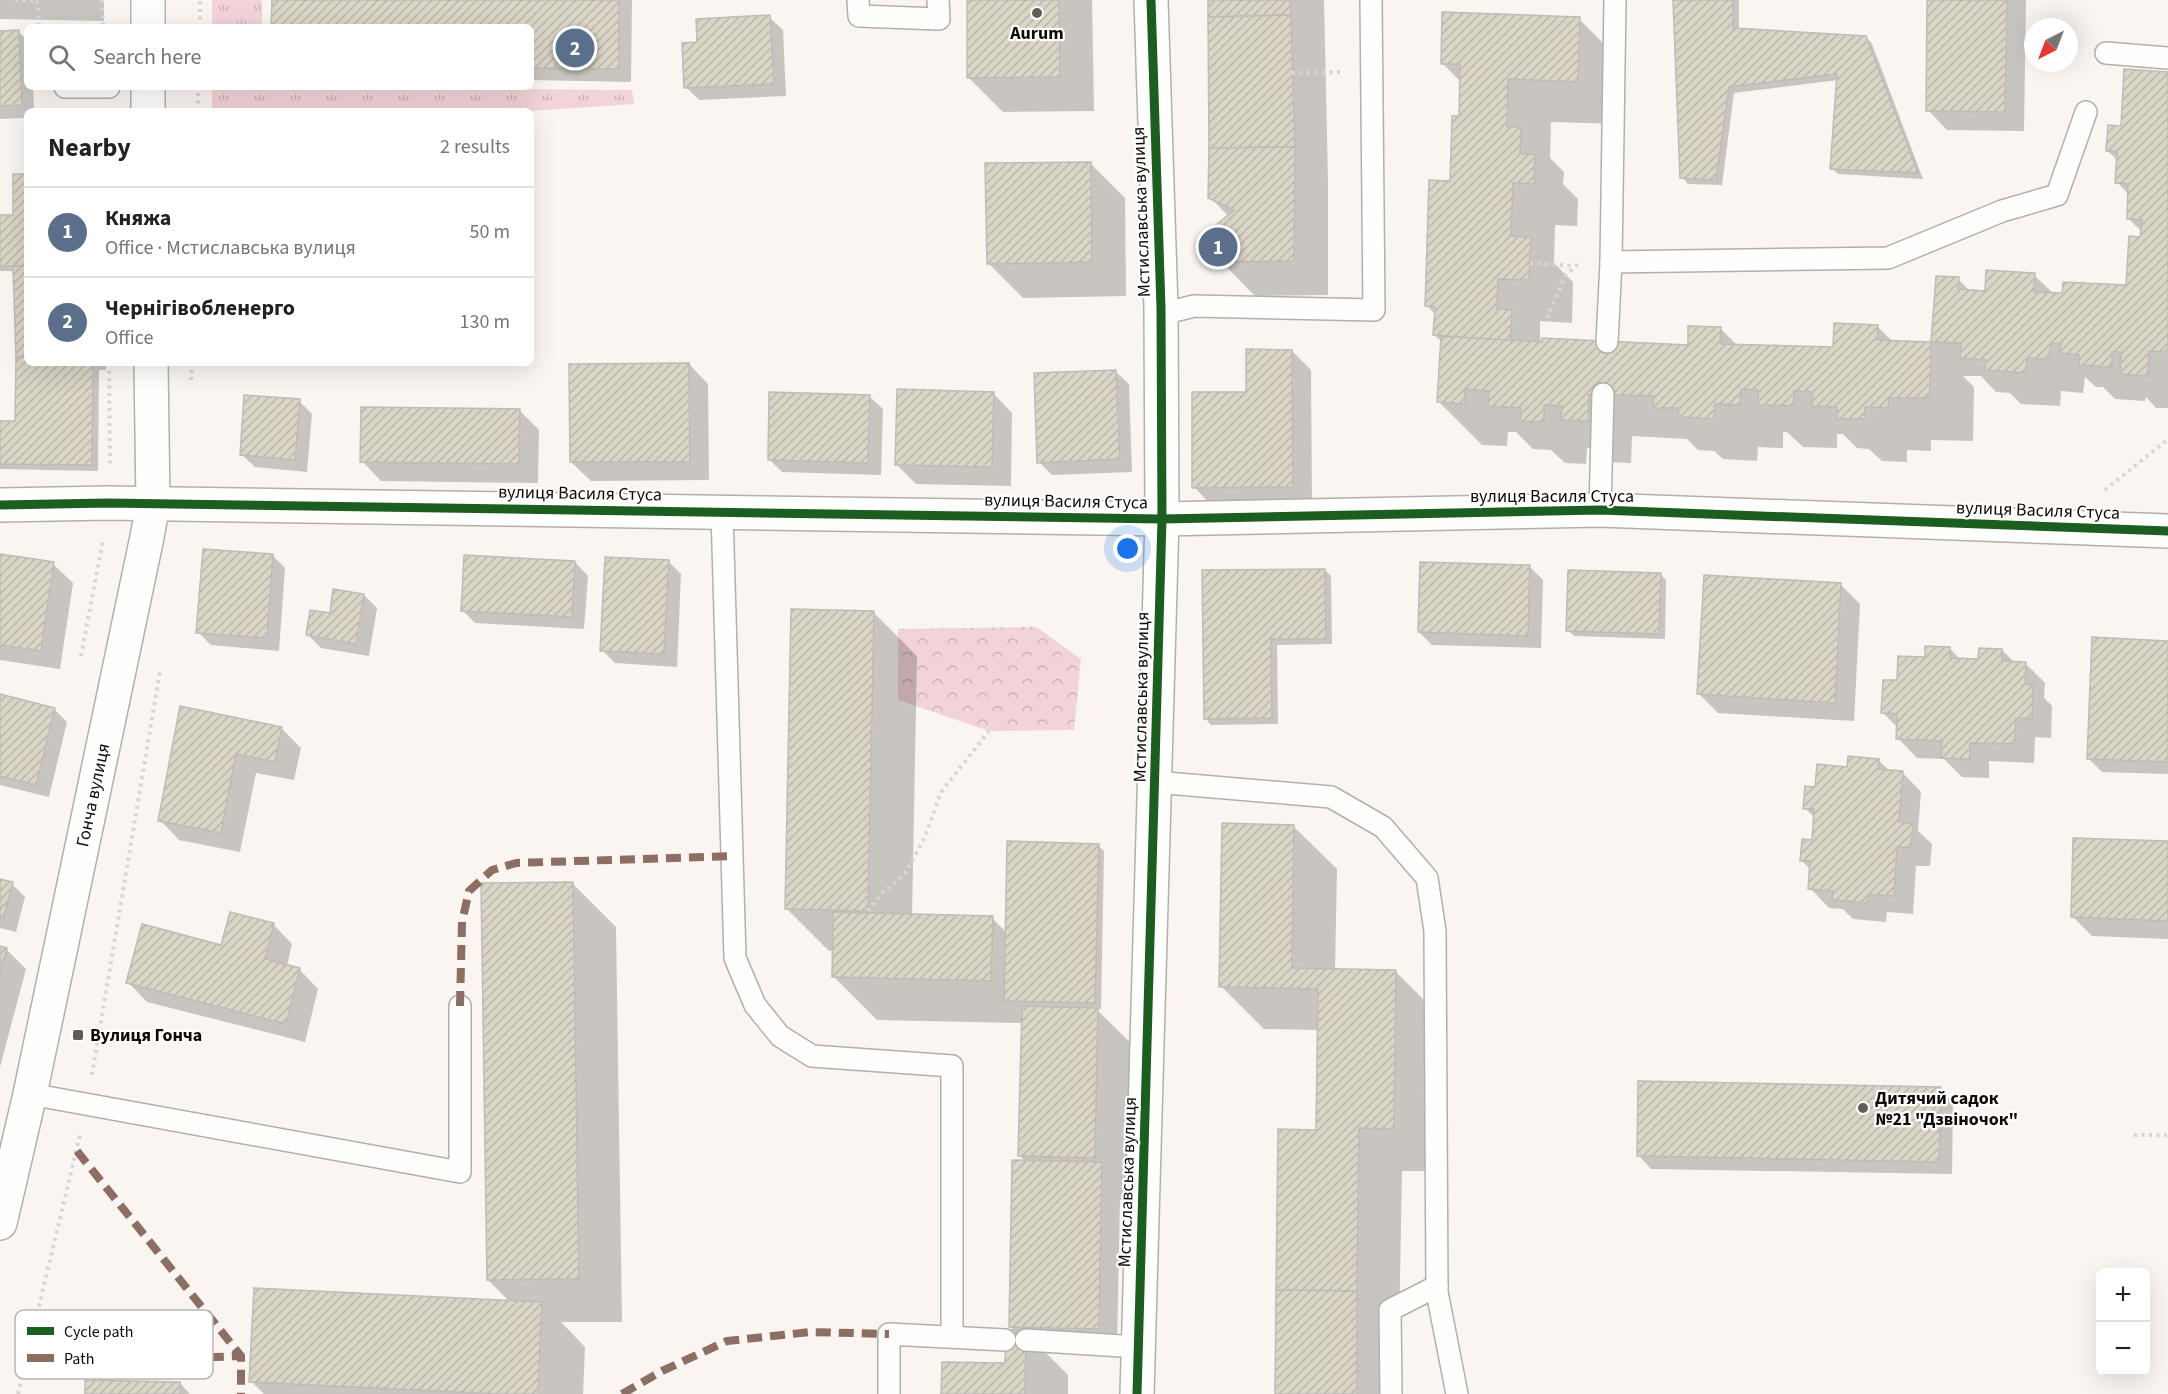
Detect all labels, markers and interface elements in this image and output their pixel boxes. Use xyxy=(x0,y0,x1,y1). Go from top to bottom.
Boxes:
marker: Aurum xyxy=(1030,6,1044,20)
north arrow xyxy=(2024,18,2078,72)
place label: Aurum xyxy=(1009,21,1064,46)
search box xyxy=(24,24,534,90)
pin: 2 xyxy=(556,26,594,70)
icon: search xyxy=(45,41,78,74)
text: Search here xyxy=(93,41,201,73)
street label: Мстиславська вулиця xyxy=(1126,126,1157,298)
text: Nearby xyxy=(48,129,131,166)
text: 2 results xyxy=(440,133,510,161)
text: Княжа xyxy=(105,202,171,234)
text: 1 xyxy=(62,218,73,246)
text: 50 m xyxy=(470,218,510,246)
pin: 1 xyxy=(1198,224,1238,270)
text: Office · Мстиславська вулиця xyxy=(105,234,356,262)
text: Чернігівобленерго xyxy=(105,292,295,324)
text: 2 xyxy=(62,308,73,336)
text: 130 m xyxy=(460,308,510,336)
text: Office xyxy=(105,324,153,352)
street label: вулиця Василя Стуса xyxy=(498,480,662,507)
street label: вулиця Василя Стуса xyxy=(1470,484,1634,509)
street label: вулиця Василя Стуса xyxy=(984,488,1148,515)
street label: вулиця Василя Стуса xyxy=(1956,495,2120,526)
your location xyxy=(1113,534,1142,563)
street label: Мстиславська вулиця xyxy=(1128,611,1155,783)
street label: Гонча вулиця xyxy=(70,741,116,849)
place label: Вулиця Гонча xyxy=(90,1023,202,1048)
marker: Вулиця Гонча xyxy=(71,1028,85,1042)
place label: Дитячий садок №21 "Дзвіночок" xyxy=(1875,1086,2018,1132)
street label: Мстиславська вулиця xyxy=(1112,1096,1143,1268)
marker: Дитячий садок №21 "Дзвіночок" xyxy=(1856,1101,1870,1115)
map controls xyxy=(2096,1268,2150,1376)
button: + xyxy=(2096,1268,2150,1322)
legend xyxy=(15,1310,213,1379)
text: Cycle path xyxy=(64,1321,133,1343)
button: − xyxy=(2096,1322,2150,1376)
text: Path xyxy=(64,1348,94,1370)

